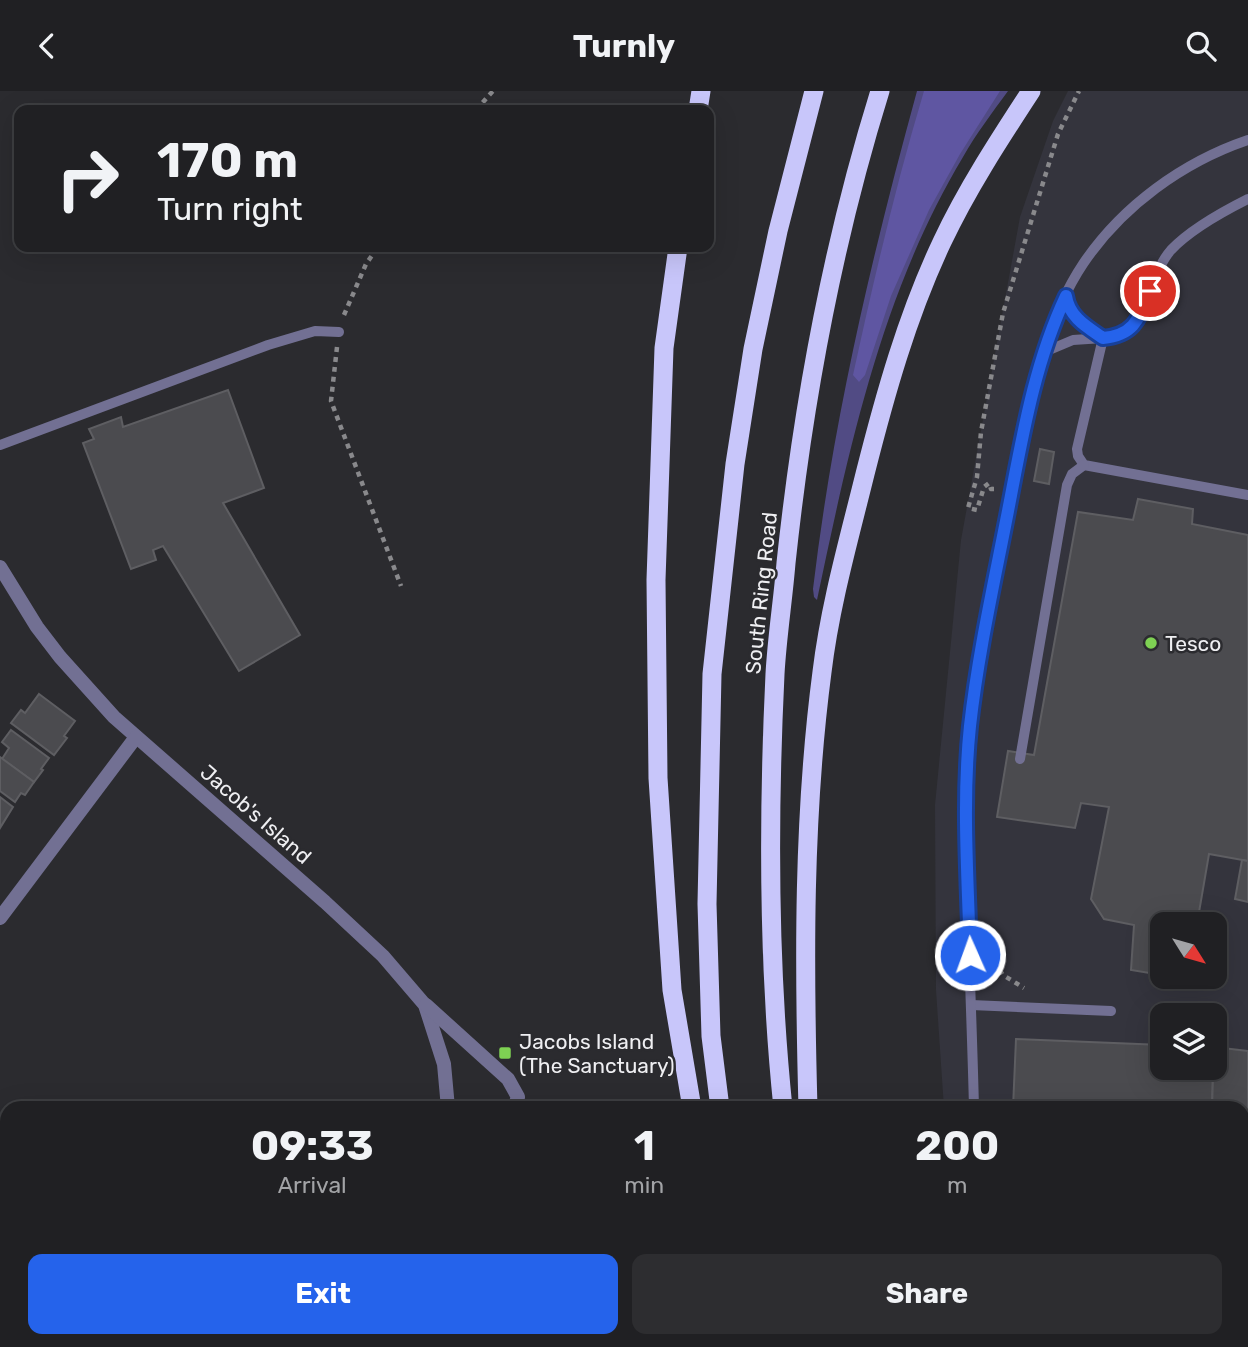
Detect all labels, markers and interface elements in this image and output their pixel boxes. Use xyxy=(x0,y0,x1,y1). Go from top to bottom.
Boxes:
icon: back xyxy=(28,27,66,65)
text: Turnly xyxy=(573,27,675,65)
icon: search xyxy=(1182,27,1220,65)
text: 170 m xyxy=(157,131,298,189)
icon: right xyxy=(42,133,133,224)
text: Turn right xyxy=(157,190,302,228)
pin xyxy=(1120,261,1180,321)
icon: arrive xyxy=(1131,272,1169,310)
street label: South Ring Road xyxy=(740,511,782,675)
place label: Tesco xyxy=(1165,631,1221,656)
marker: Tesco xyxy=(1143,635,1159,651)
street label: Jacob's Island xyxy=(196,759,316,869)
north arrow xyxy=(1150,912,1227,989)
map controls xyxy=(1150,912,1227,1080)
position arrow xyxy=(933,918,1007,992)
button: layers xyxy=(1150,1003,1227,1080)
place label: Jacobs Island (The Sanctuary) xyxy=(519,1029,675,1078)
marker: Jacobs Island (The Sanctuary) xyxy=(497,1045,513,1061)
text: 09:33 xyxy=(251,1121,374,1171)
text: 1 xyxy=(634,1121,655,1171)
text: 200 xyxy=(915,1121,999,1171)
text: Arrival xyxy=(278,1171,347,1199)
text: min xyxy=(624,1171,664,1199)
text: m xyxy=(947,1171,967,1199)
button: Exit xyxy=(28,1254,618,1334)
button: Share xyxy=(632,1254,1222,1334)

